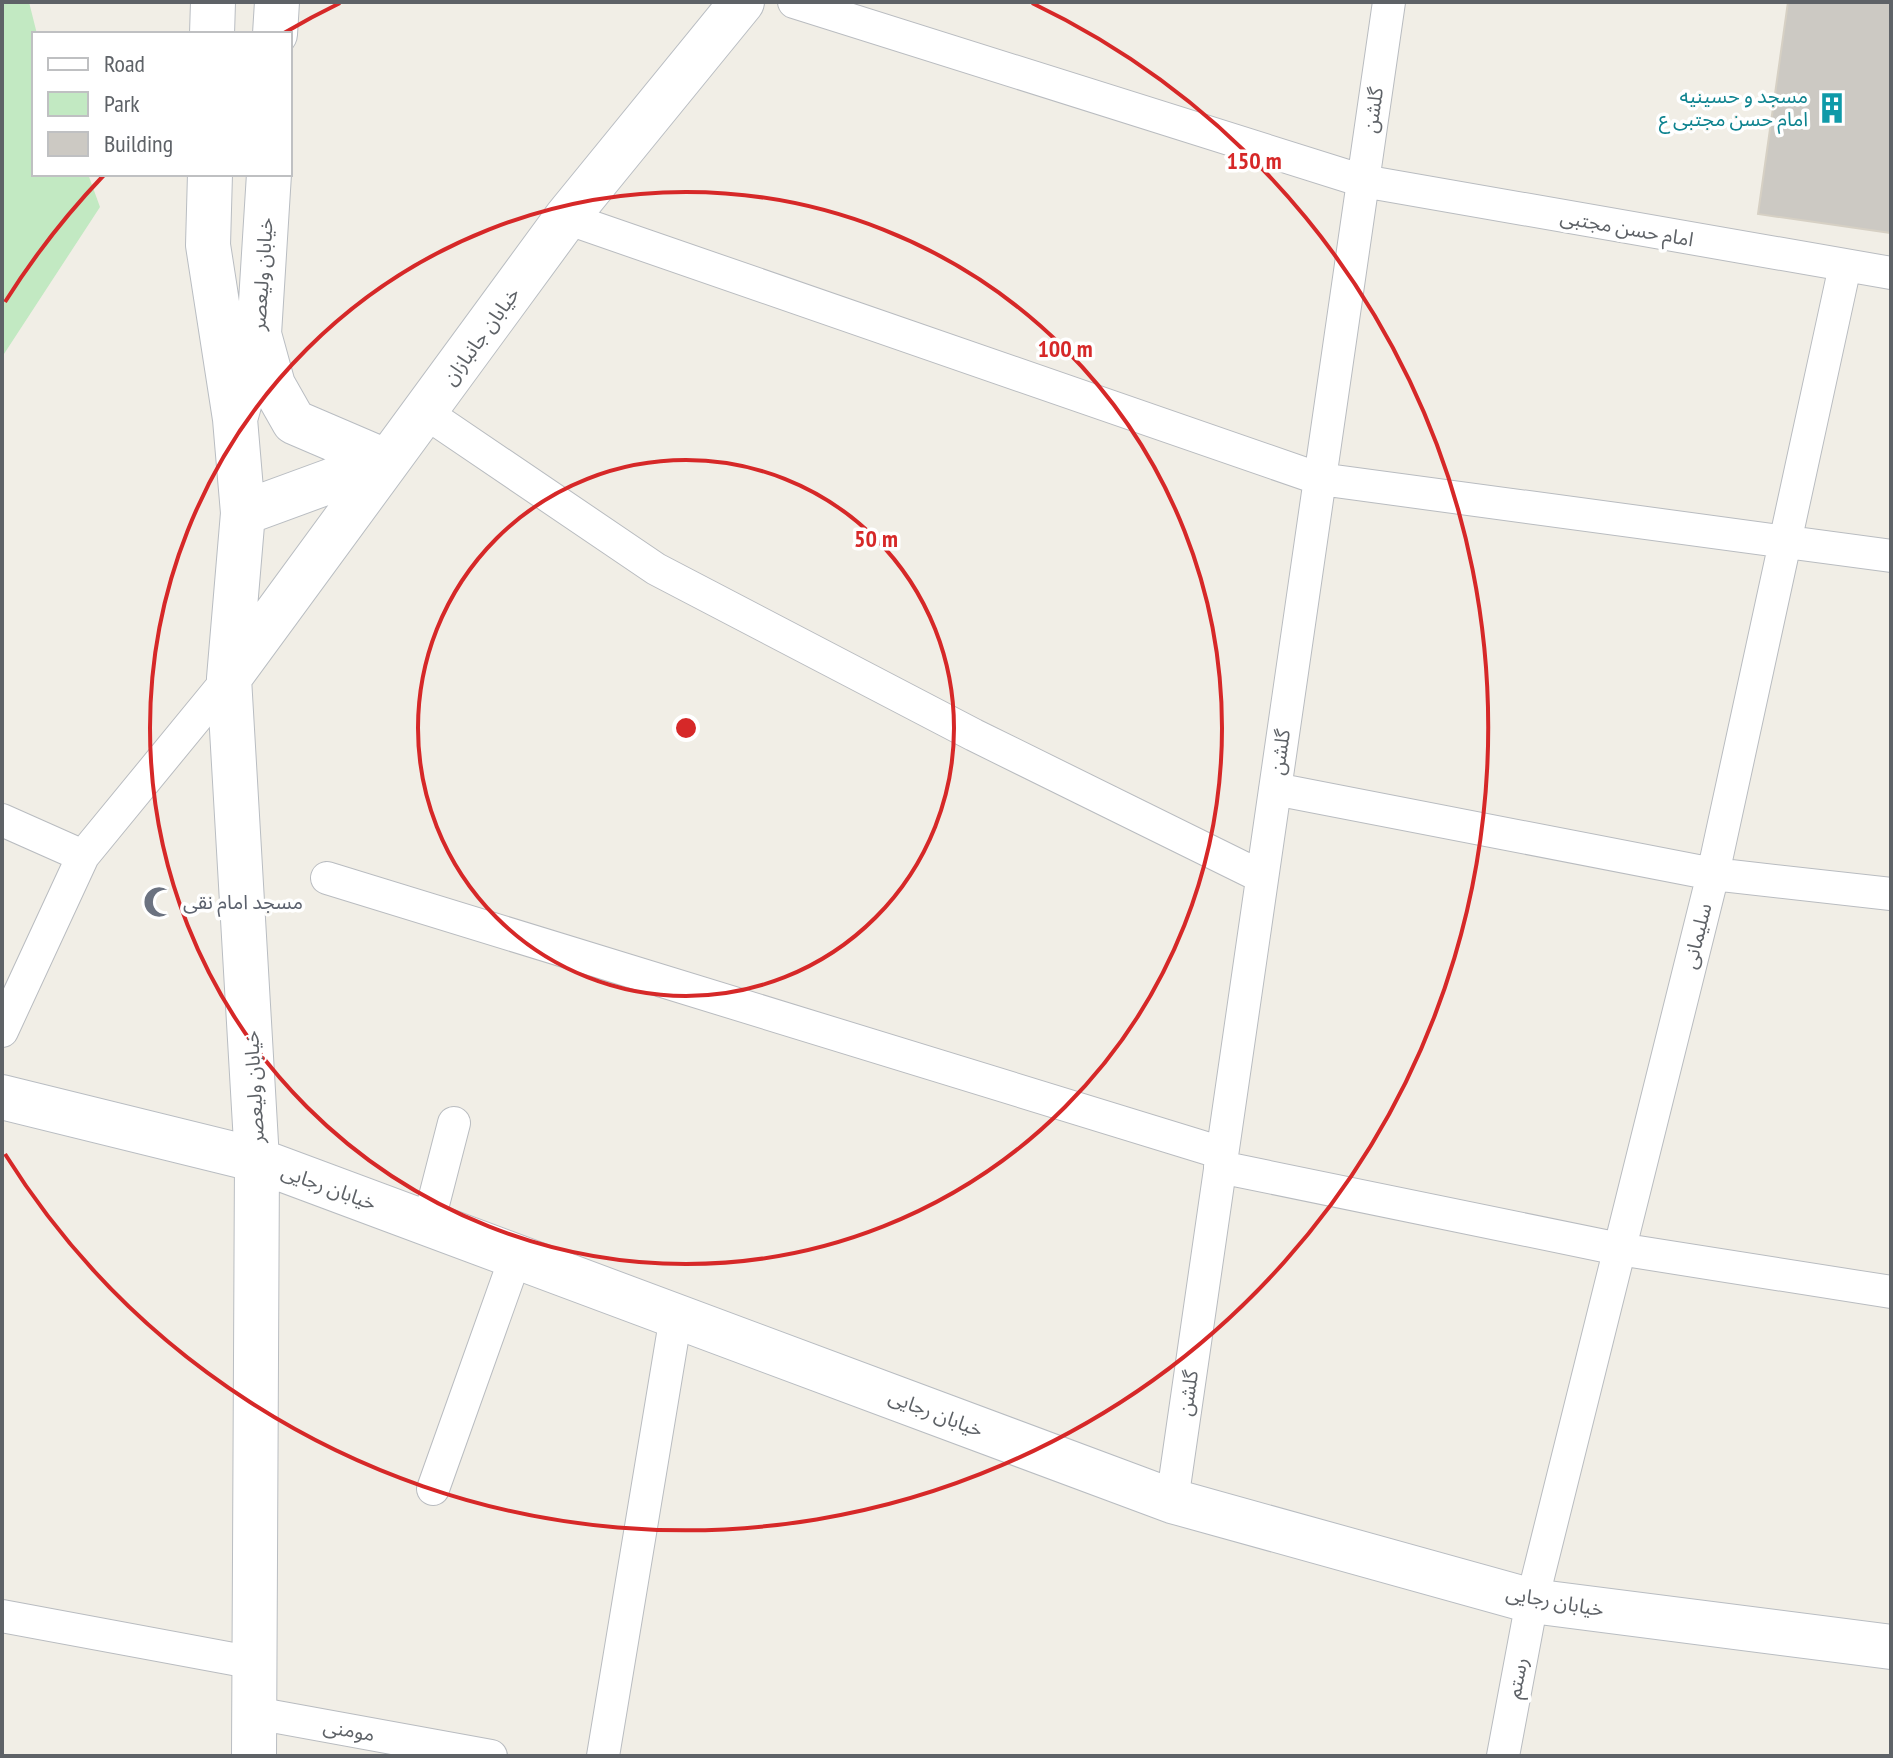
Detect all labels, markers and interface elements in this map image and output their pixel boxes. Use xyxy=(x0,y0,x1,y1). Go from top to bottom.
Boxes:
legend xyxy=(32,32,292,176)
text: Road xyxy=(104,48,145,79)
place label: مسجد و حسینیه امام حسن مجتبی ع xyxy=(1659,83,1808,134)
street label: گلشن xyxy=(1357,85,1389,135)
text: Park xyxy=(104,88,140,119)
building icon: مسجد و حسینیه امام حسن مجتبی ع xyxy=(1815,91,1849,125)
text: Building xyxy=(104,128,173,159)
text: 150 m xyxy=(1226,145,1282,176)
street label: امام حسن مجتبی xyxy=(1558,203,1696,254)
street label: خیابان ولیعصر xyxy=(245,217,279,332)
street label: خیابان جانبازان xyxy=(437,282,525,390)
text: 100 m xyxy=(1037,333,1093,364)
text: 50 m xyxy=(854,523,898,554)
centre of rings xyxy=(672,714,700,742)
street label: گلشن xyxy=(1264,727,1296,777)
mosque icon: مسجد امام نقی xyxy=(142,885,176,919)
place label: مسجد امام نقی xyxy=(183,889,303,917)
street label: سلیمانی xyxy=(1676,901,1718,971)
street label: خیابان ولیعصر xyxy=(238,1030,270,1145)
street label: خیابان رجایی xyxy=(278,1158,380,1216)
street label: گلشن xyxy=(1172,1368,1204,1418)
street label: خیابان رجایی xyxy=(885,1383,987,1443)
street label: خیابان رجایی xyxy=(1504,1580,1606,1622)
street label: رستم xyxy=(1500,1655,1536,1701)
street label: مومنی xyxy=(321,1713,377,1747)

